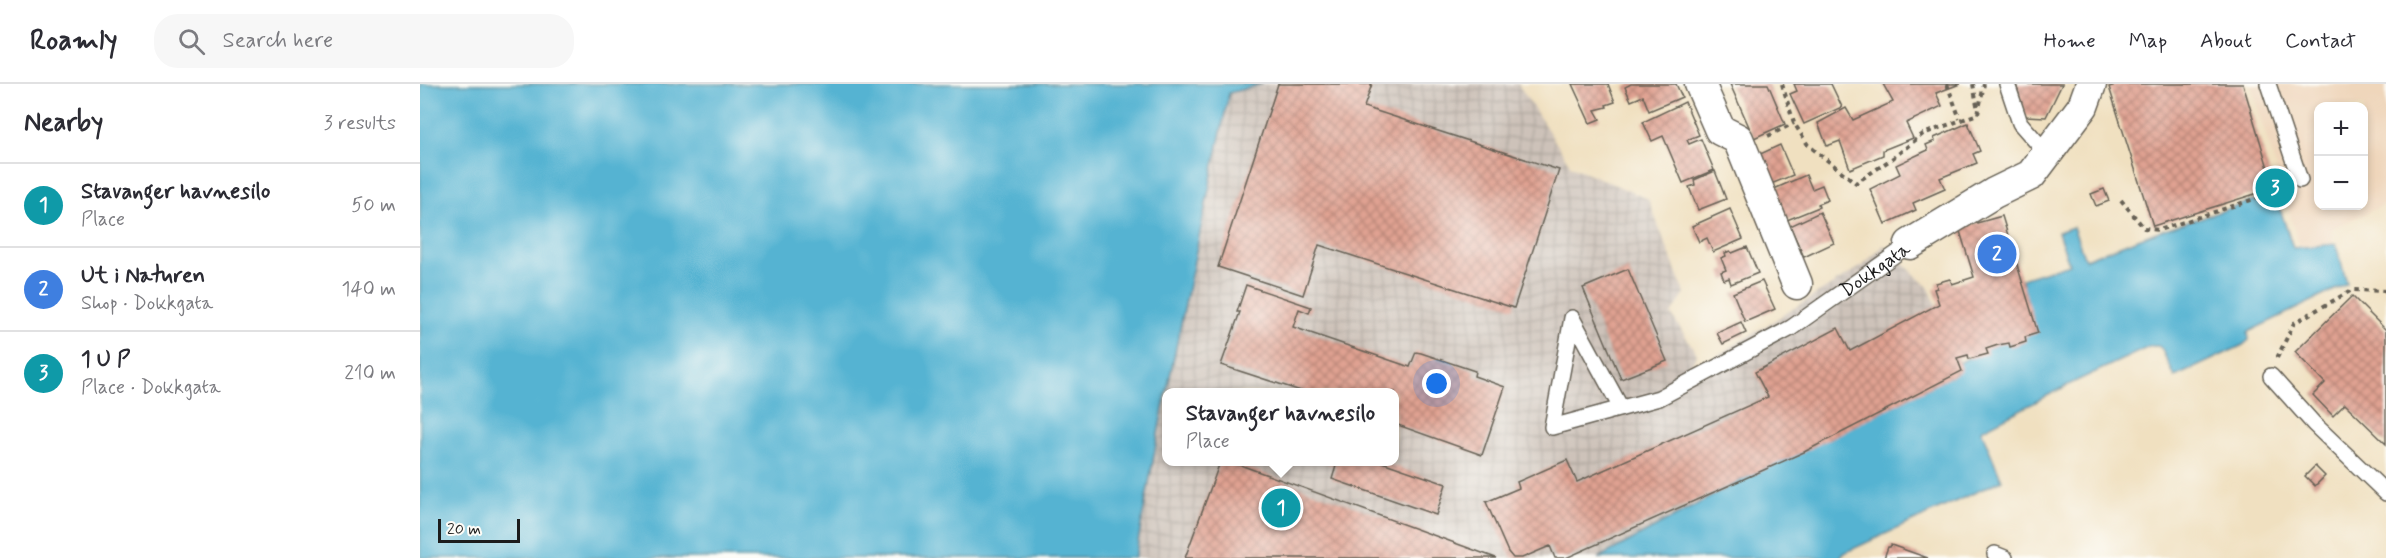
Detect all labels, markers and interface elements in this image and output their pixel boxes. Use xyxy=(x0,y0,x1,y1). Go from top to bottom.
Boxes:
search box xyxy=(154,14,574,68)
text: Roamly xyxy=(30,23,118,60)
icon: search xyxy=(175,25,208,58)
text: Search here xyxy=(223,27,333,55)
text: Home xyxy=(2044,27,2096,55)
text: Map xyxy=(2129,27,2167,55)
text: About xyxy=(2200,27,2252,55)
text: Contact xyxy=(2285,27,2356,55)
map controls xyxy=(2314,102,2368,210)
button: + xyxy=(2314,102,2368,156)
text: Nearby xyxy=(24,106,103,140)
text: 3 results xyxy=(324,110,396,137)
button: − xyxy=(2314,156,2368,210)
pin: 3 xyxy=(2256,166,2294,210)
text: Stavanger havnesilo xyxy=(81,178,270,206)
text: 1 xyxy=(39,192,48,219)
text: 50 m xyxy=(351,192,396,219)
text: Place xyxy=(81,206,125,233)
pin: 2 xyxy=(1978,232,2016,276)
street label: Dokkgata xyxy=(1835,235,1917,304)
text: Ut i Naturen xyxy=(81,262,205,290)
text: 2 xyxy=(39,276,48,303)
text: 140 m xyxy=(342,276,396,303)
text: Shop · Dokkgata xyxy=(81,290,213,317)
text: 1 U P xyxy=(81,346,130,374)
text: 3 xyxy=(39,360,48,387)
text: 210 m xyxy=(344,360,396,387)
your location xyxy=(1422,369,1451,398)
text: Place · Dokkgata xyxy=(81,374,221,401)
popup xyxy=(1162,388,1399,466)
text: Stavanger havnesilo xyxy=(1186,400,1375,428)
text: Place xyxy=(1186,428,1230,455)
pin: 1 xyxy=(1262,486,1300,530)
scale bar xyxy=(438,516,520,544)
text: 20 m xyxy=(447,519,481,540)

